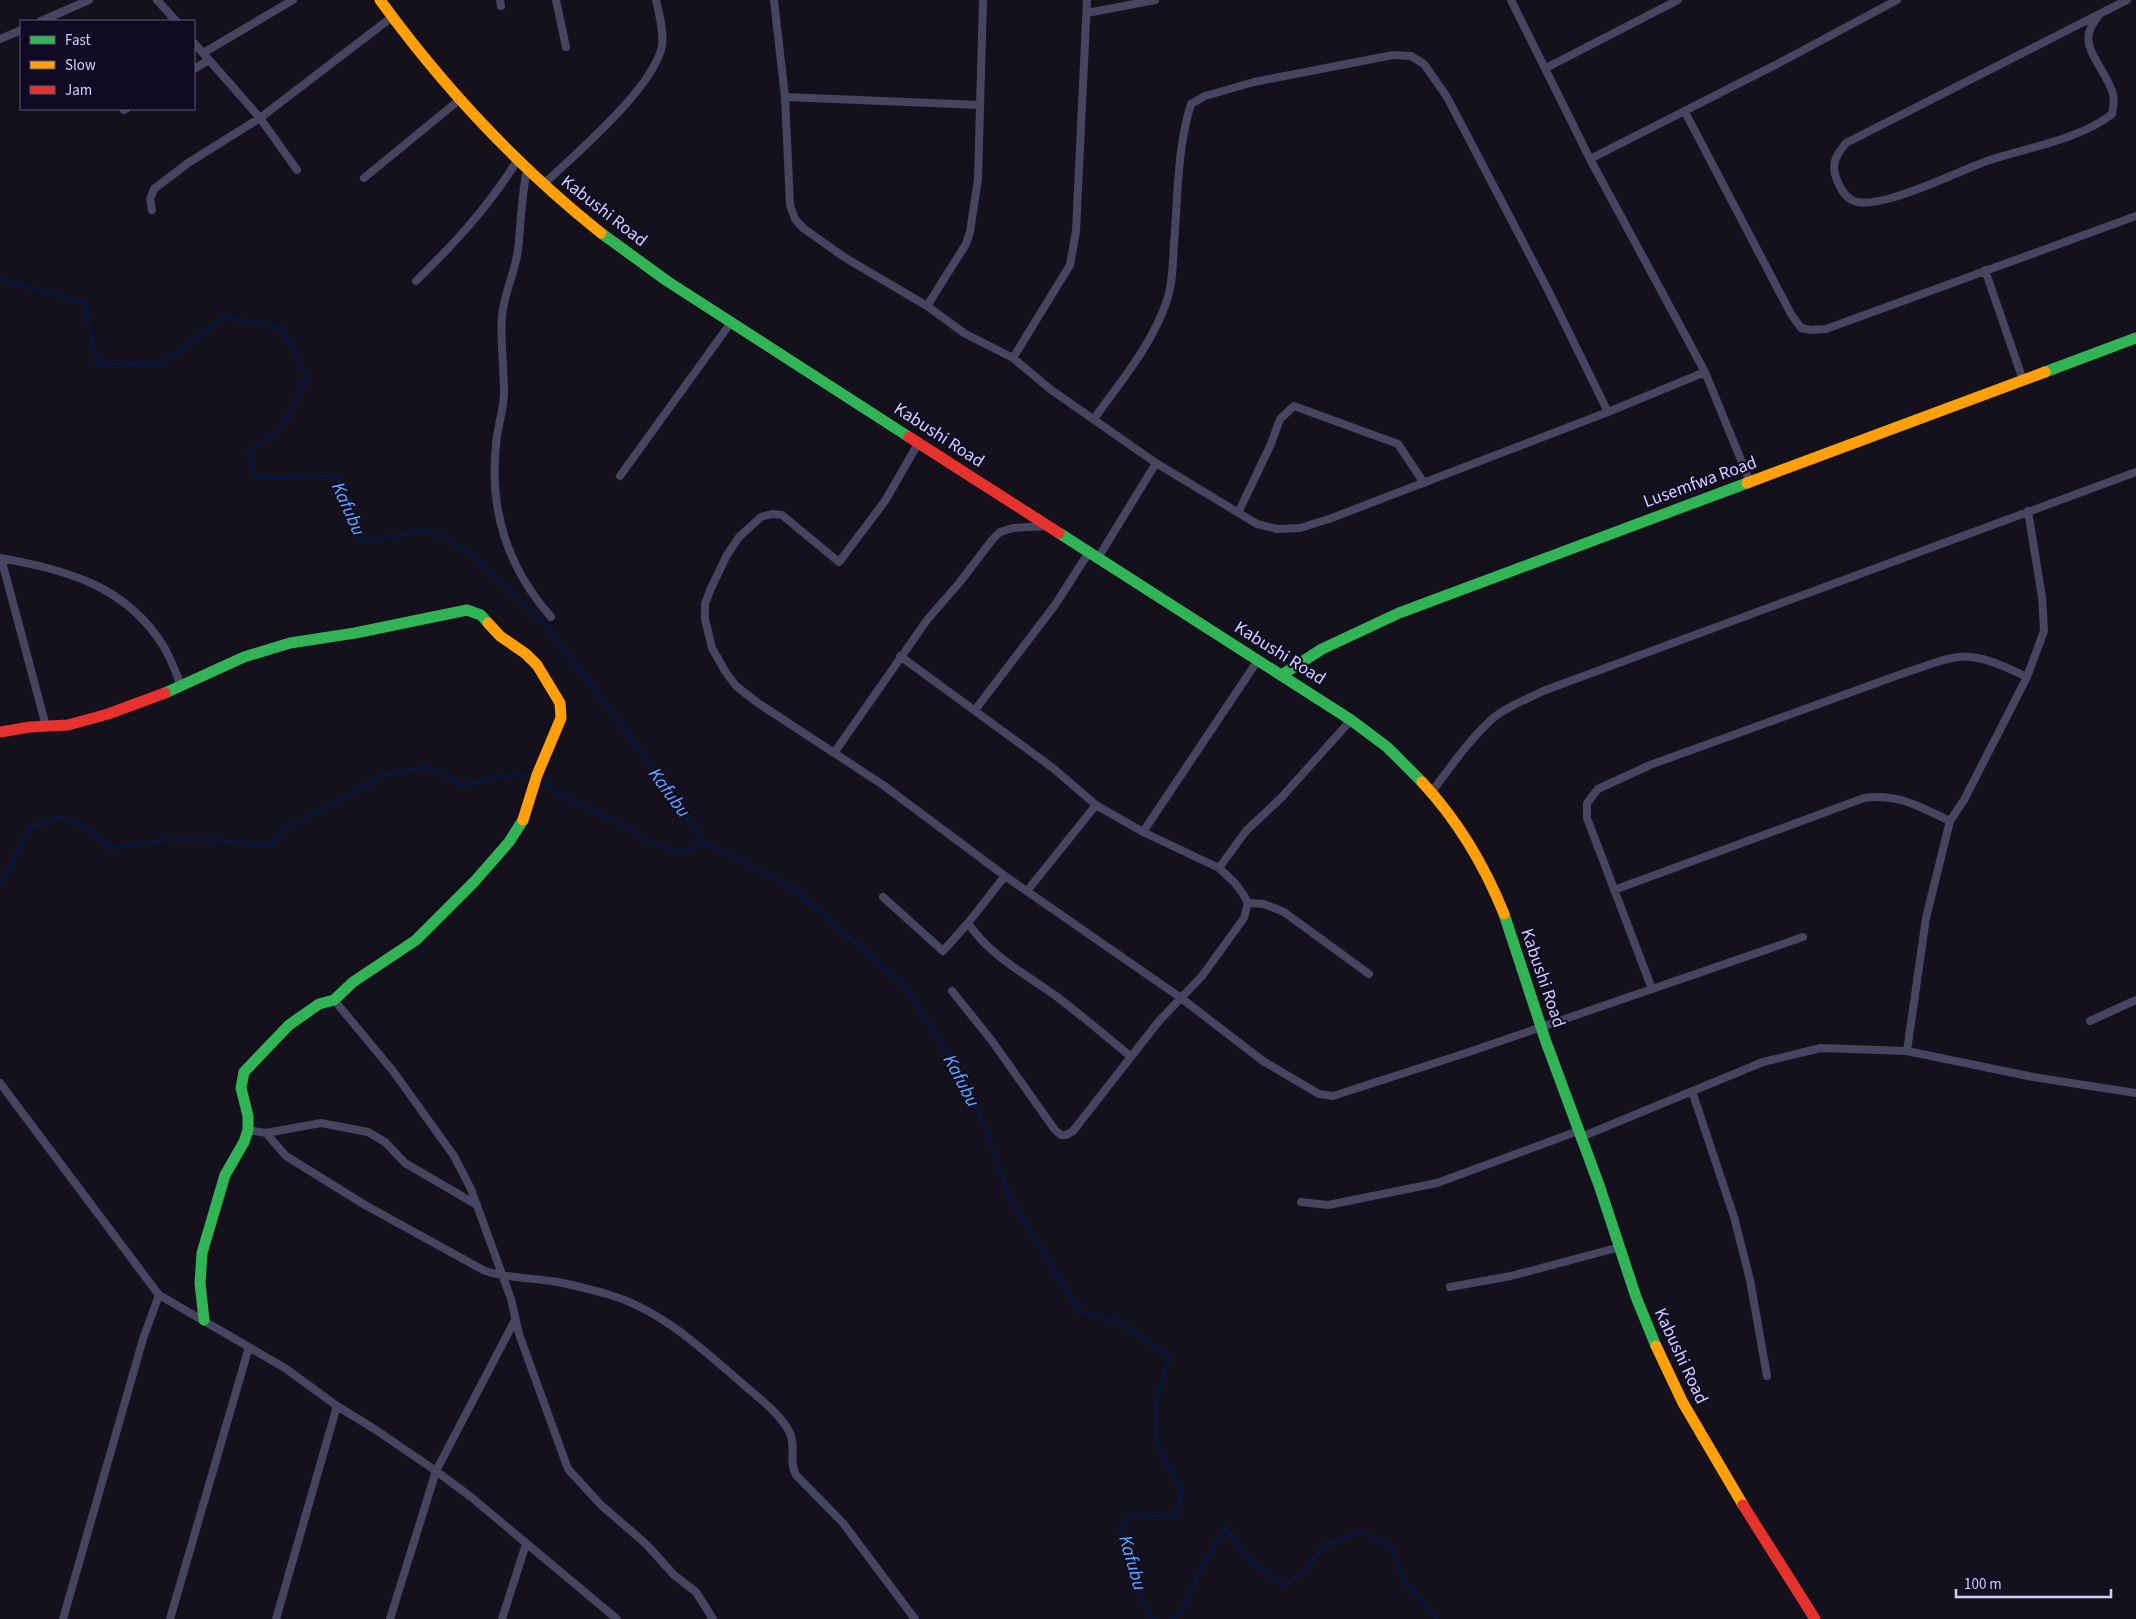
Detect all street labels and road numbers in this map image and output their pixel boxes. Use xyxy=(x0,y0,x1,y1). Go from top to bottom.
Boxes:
street label: Kabushi Road xyxy=(556,169,652,253)
street label: Kabushi Road xyxy=(889,396,989,474)
street label: Lusemfwa Road xyxy=(1640,450,1760,514)
street label: Kabushi Road xyxy=(1230,615,1330,691)
street label: Kabushi Road xyxy=(1514,925,1572,1031)
street label: Kabushi Road xyxy=(1648,1304,1714,1408)

